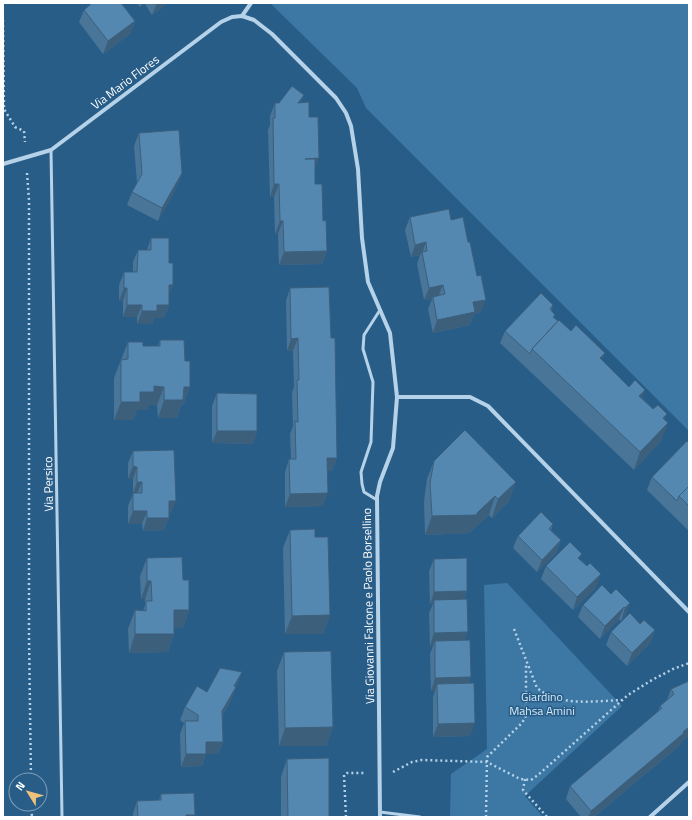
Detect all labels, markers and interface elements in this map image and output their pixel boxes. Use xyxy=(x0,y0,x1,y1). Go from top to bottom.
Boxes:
street label: Via Mario Flores xyxy=(87,50,163,114)
street label: Via Persico xyxy=(38,456,58,512)
street label: Via Giovanni Falcone e Paolo Borsellino xyxy=(357,508,379,704)
park label: Giardino Mahsa Amini xyxy=(509,687,575,720)
north arrow xyxy=(8,772,48,812)
text: N xyxy=(11,778,29,794)

